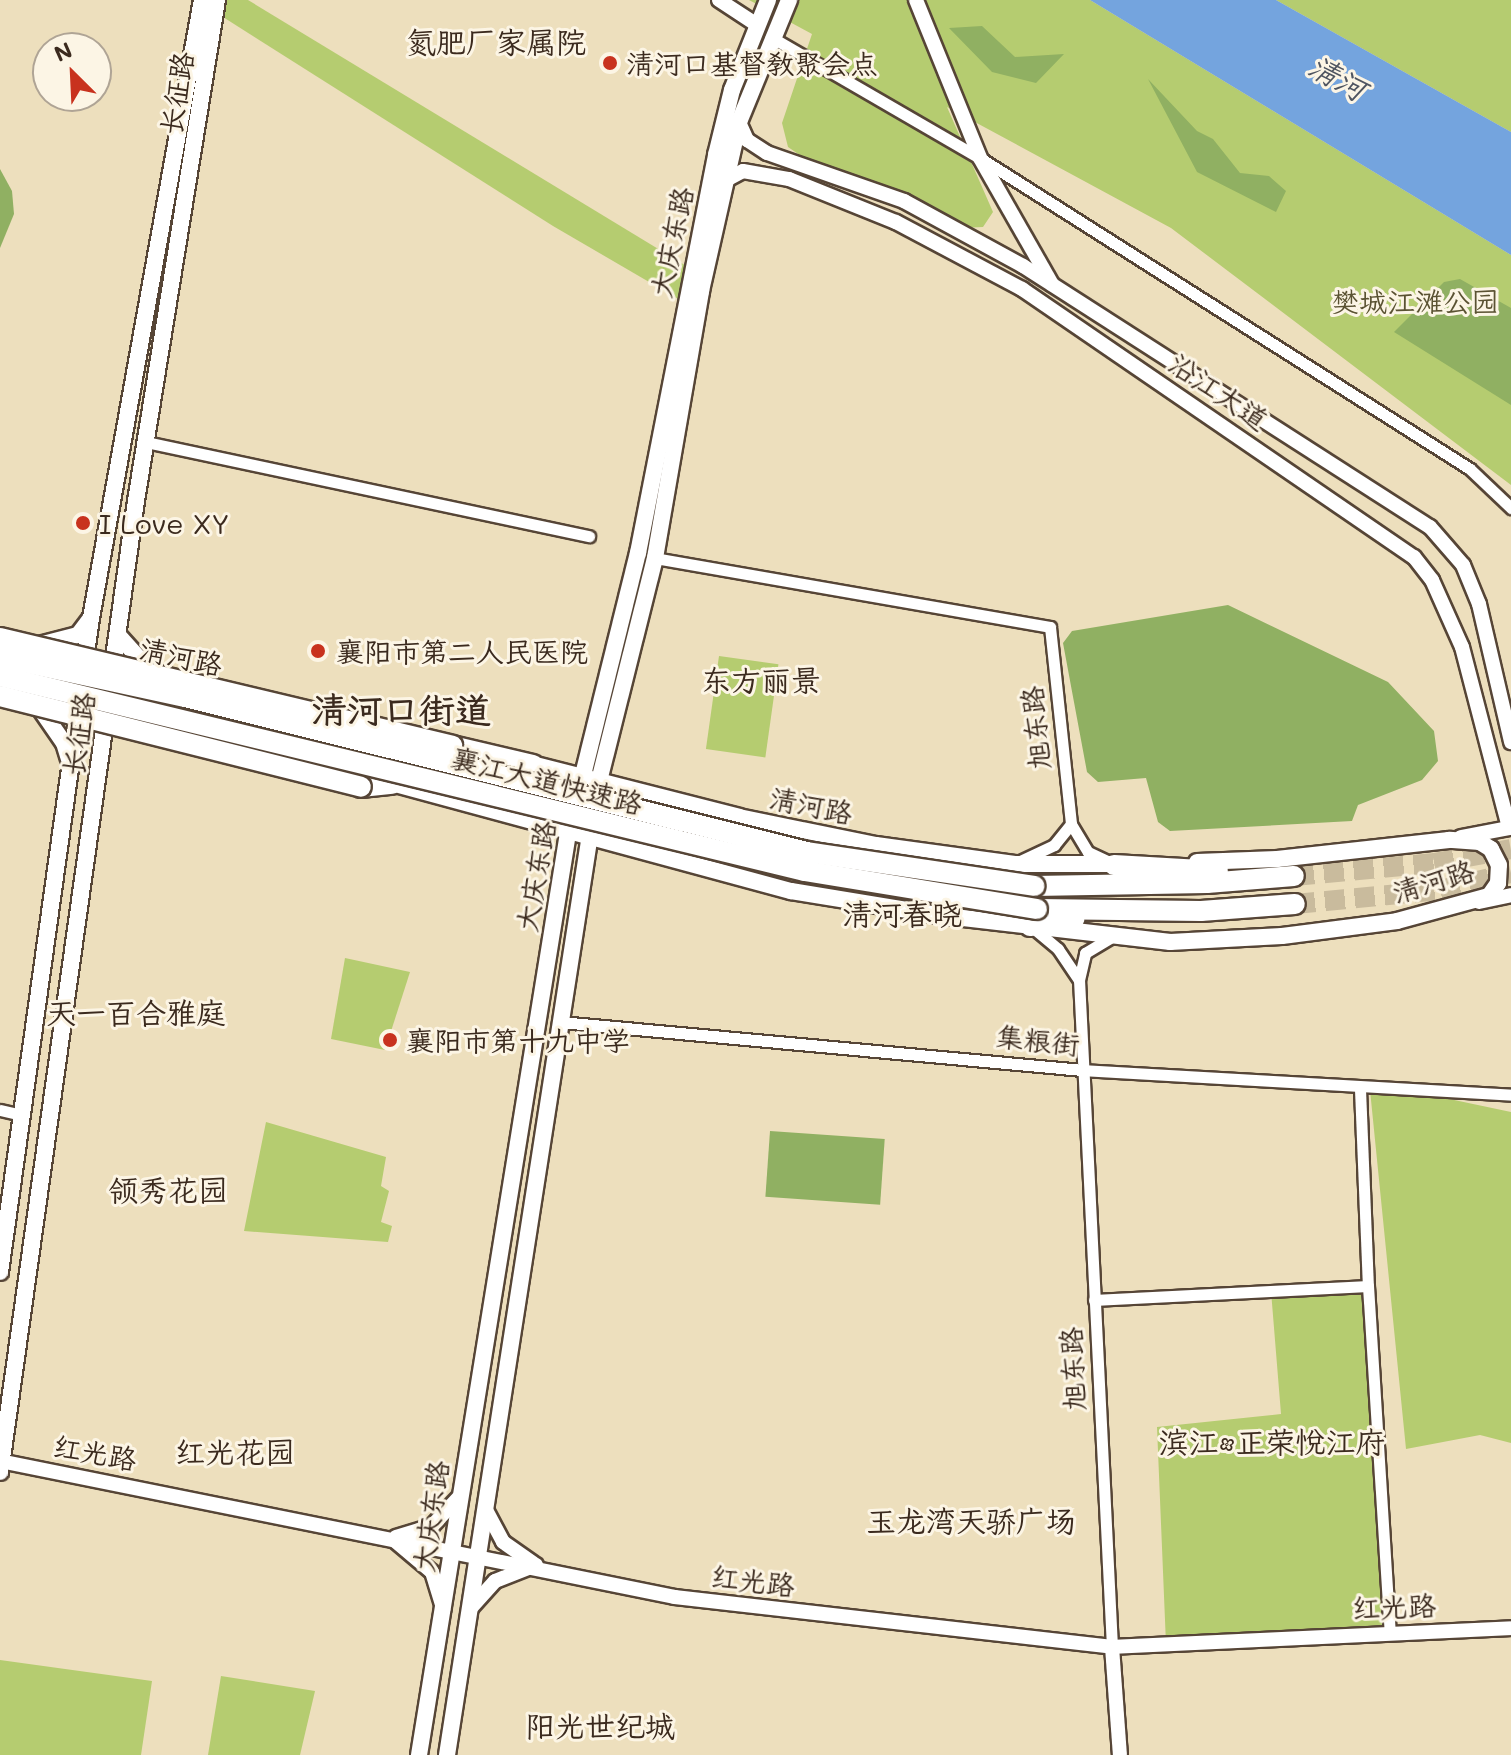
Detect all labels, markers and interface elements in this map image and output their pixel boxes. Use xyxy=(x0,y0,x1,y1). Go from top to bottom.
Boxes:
district label: 氮肥厂家属院 xyxy=(406,23,586,59)
north arrow xyxy=(32,32,112,112)
text: N xyxy=(49,35,76,68)
place label: 清河口基督教聚会点 xyxy=(626,46,878,80)
water label: 清河 xyxy=(1303,47,1373,107)
street label: 长征路 xyxy=(153,49,199,137)
marker: 清河口基督教聚会点 xyxy=(601,54,619,72)
street label: 大庆东路 xyxy=(643,184,699,300)
park label: 樊城江滩公园 xyxy=(1331,284,1499,318)
street label: 沿江大道 xyxy=(1163,346,1275,436)
place label: I Love XY xyxy=(99,506,230,540)
marker: I Love XY xyxy=(74,514,92,532)
street label: 清河路 xyxy=(136,631,226,681)
place label: 襄阳市第二人民医院 xyxy=(336,634,588,668)
marker: 襄阳市第二人民医院 xyxy=(307,640,329,662)
district label: 东方丽景 xyxy=(701,661,821,697)
street label: 旭东路 xyxy=(1014,684,1056,772)
district label: 清河口街道 xyxy=(311,687,491,731)
street label: 长征路 xyxy=(56,690,100,778)
street label: 襄江大道快速路 xyxy=(448,740,646,820)
street label: 清河路 xyxy=(767,780,855,830)
street label: 大庆东路 xyxy=(509,818,561,934)
street label: 清河路 xyxy=(1388,853,1478,909)
district label: 清河春晓 xyxy=(842,895,962,931)
district label: 天一百合雅庭 xyxy=(46,994,226,1030)
street label: 集粮街 xyxy=(994,1019,1082,1061)
place label: 襄阳市第十九中学 xyxy=(406,1023,630,1057)
marker: 襄阳市第十九中学 xyxy=(381,1031,399,1049)
district label: 领秀花园 xyxy=(108,1171,228,1207)
street label: 旭东路 xyxy=(1053,1326,1091,1412)
district label: 滨江•正荣悦江府 xyxy=(1158,1423,1386,1459)
street label: 红光路 xyxy=(51,1428,139,1476)
district label: 红光花园 xyxy=(175,1433,295,1469)
street label: 大庆东路 xyxy=(406,1458,454,1574)
district label: 玉龙湾天骄广场 xyxy=(866,1502,1076,1538)
street label: 红光路 xyxy=(709,1558,797,1602)
street label: 红光路 xyxy=(1351,1588,1437,1624)
district label: 阳光世纪城 xyxy=(525,1707,675,1743)

